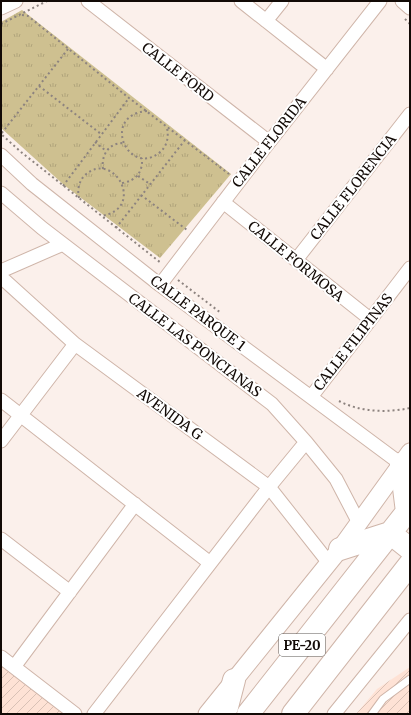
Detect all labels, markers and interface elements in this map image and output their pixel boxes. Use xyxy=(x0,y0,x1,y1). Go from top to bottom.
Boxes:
street label: CALLE FORD xyxy=(138,38,218,106)
street label: CALLE FLORIDA xyxy=(228,93,310,191)
street label: CALLE FLORENCIA xyxy=(306,130,400,243)
street label: CALLE FORMOSA xyxy=(244,217,348,305)
street label: CALLE PARQUE 1 xyxy=(147,271,249,355)
street label: CALLE LAS PONCIANAS xyxy=(125,289,265,401)
street label: CALLE FILIPINAS xyxy=(309,290,397,394)
street label: AVENIDA G xyxy=(133,384,206,444)
road number: PE-20 xyxy=(279,634,325,656)

